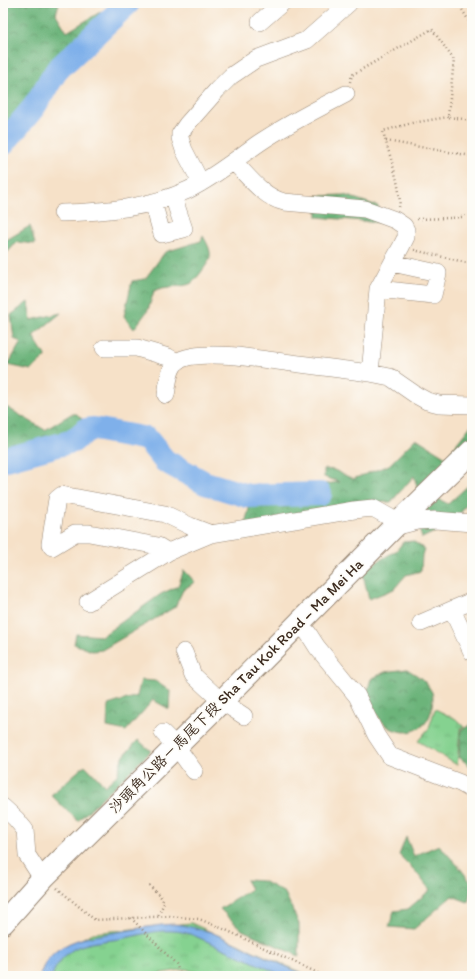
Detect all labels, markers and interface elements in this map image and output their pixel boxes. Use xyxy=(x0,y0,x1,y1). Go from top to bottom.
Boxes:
street label: 沙頭角公路－馬尾下段 Sha Tau Kok Road – Ma Mei Ha xyxy=(105,555,367,817)

